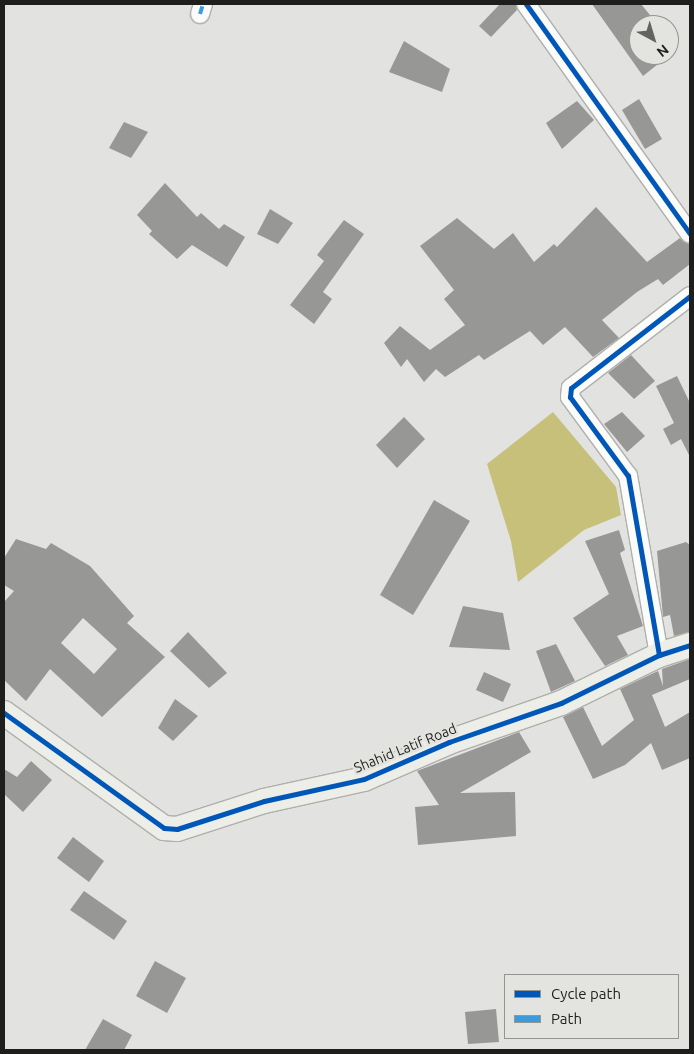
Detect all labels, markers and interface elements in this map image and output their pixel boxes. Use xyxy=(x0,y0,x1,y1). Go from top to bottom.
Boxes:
north arrow xyxy=(629,15,679,65)
text: N xyxy=(654,41,672,60)
street label: Shahid Latif Road xyxy=(351,720,459,776)
legend xyxy=(504,974,679,1039)
text: Cycle path xyxy=(551,985,621,1002)
text: Path xyxy=(551,1010,582,1027)

